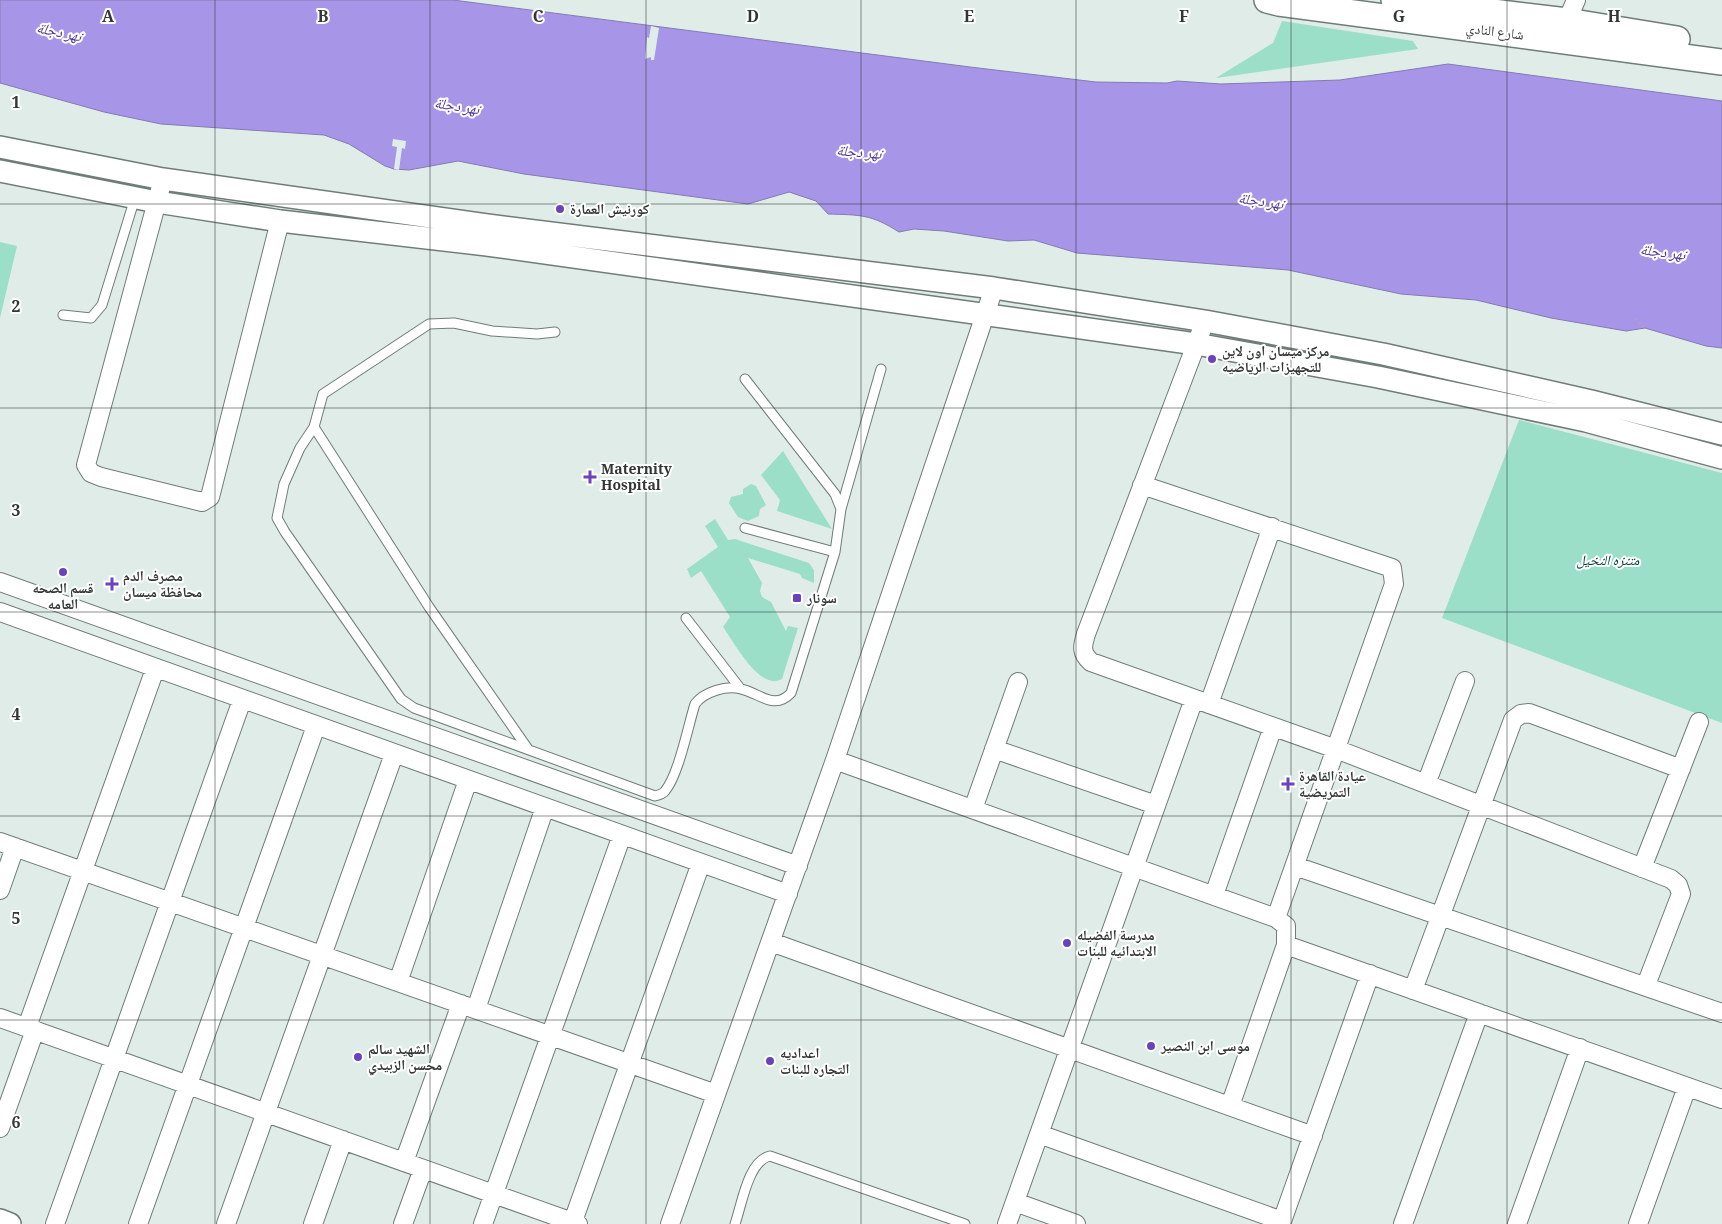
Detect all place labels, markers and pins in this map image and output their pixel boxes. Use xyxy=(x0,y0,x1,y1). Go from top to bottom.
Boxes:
place label: كورنيش العمارة xyxy=(570,199,649,223)
marker: كورنيش العمارة xyxy=(554,203,566,215)
place label: مركز ميسان اون لاين للتجهيزات الرياضيه xyxy=(1222,341,1329,381)
marker: مركز ميسان اون لاين للتجهيزات الرياضيه xyxy=(1206,353,1218,365)
place label: Maternity Hospital xyxy=(601,459,673,499)
marker: Maternity Hospital xyxy=(583,470,597,484)
marker: قسم الصحه العامه xyxy=(57,566,69,578)
place label: مصرف الدم محافظة ميسان xyxy=(123,566,202,606)
marker: مصرف الدم محافظة ميسان xyxy=(105,577,119,591)
place label: قسم الصحه العامه xyxy=(32,578,94,618)
place label: سونار xyxy=(806,588,837,612)
marker: سونار xyxy=(791,592,803,604)
place label: عيادة القاهرة التمريضية xyxy=(1299,766,1366,806)
marker: عيادة القاهرة التمريضية xyxy=(1281,777,1295,791)
place label: مدرسة الفضيله الابتدائيه للبنات xyxy=(1077,925,1157,965)
marker: مدرسة الفضيله الابتدائيه للبنات xyxy=(1061,937,1073,949)
place label: موسى ابن النصير xyxy=(1160,1036,1250,1060)
place label: الشهيد سالم محسن الزبيدي xyxy=(368,1039,442,1079)
marker: موسى ابن النصير xyxy=(1145,1040,1157,1052)
place label: اعداديه التجاره للبنات xyxy=(780,1043,850,1083)
marker: الشهيد سالم محسن الزبيدي xyxy=(352,1051,364,1063)
marker: اعداديه التجاره للبنات xyxy=(764,1055,776,1067)

